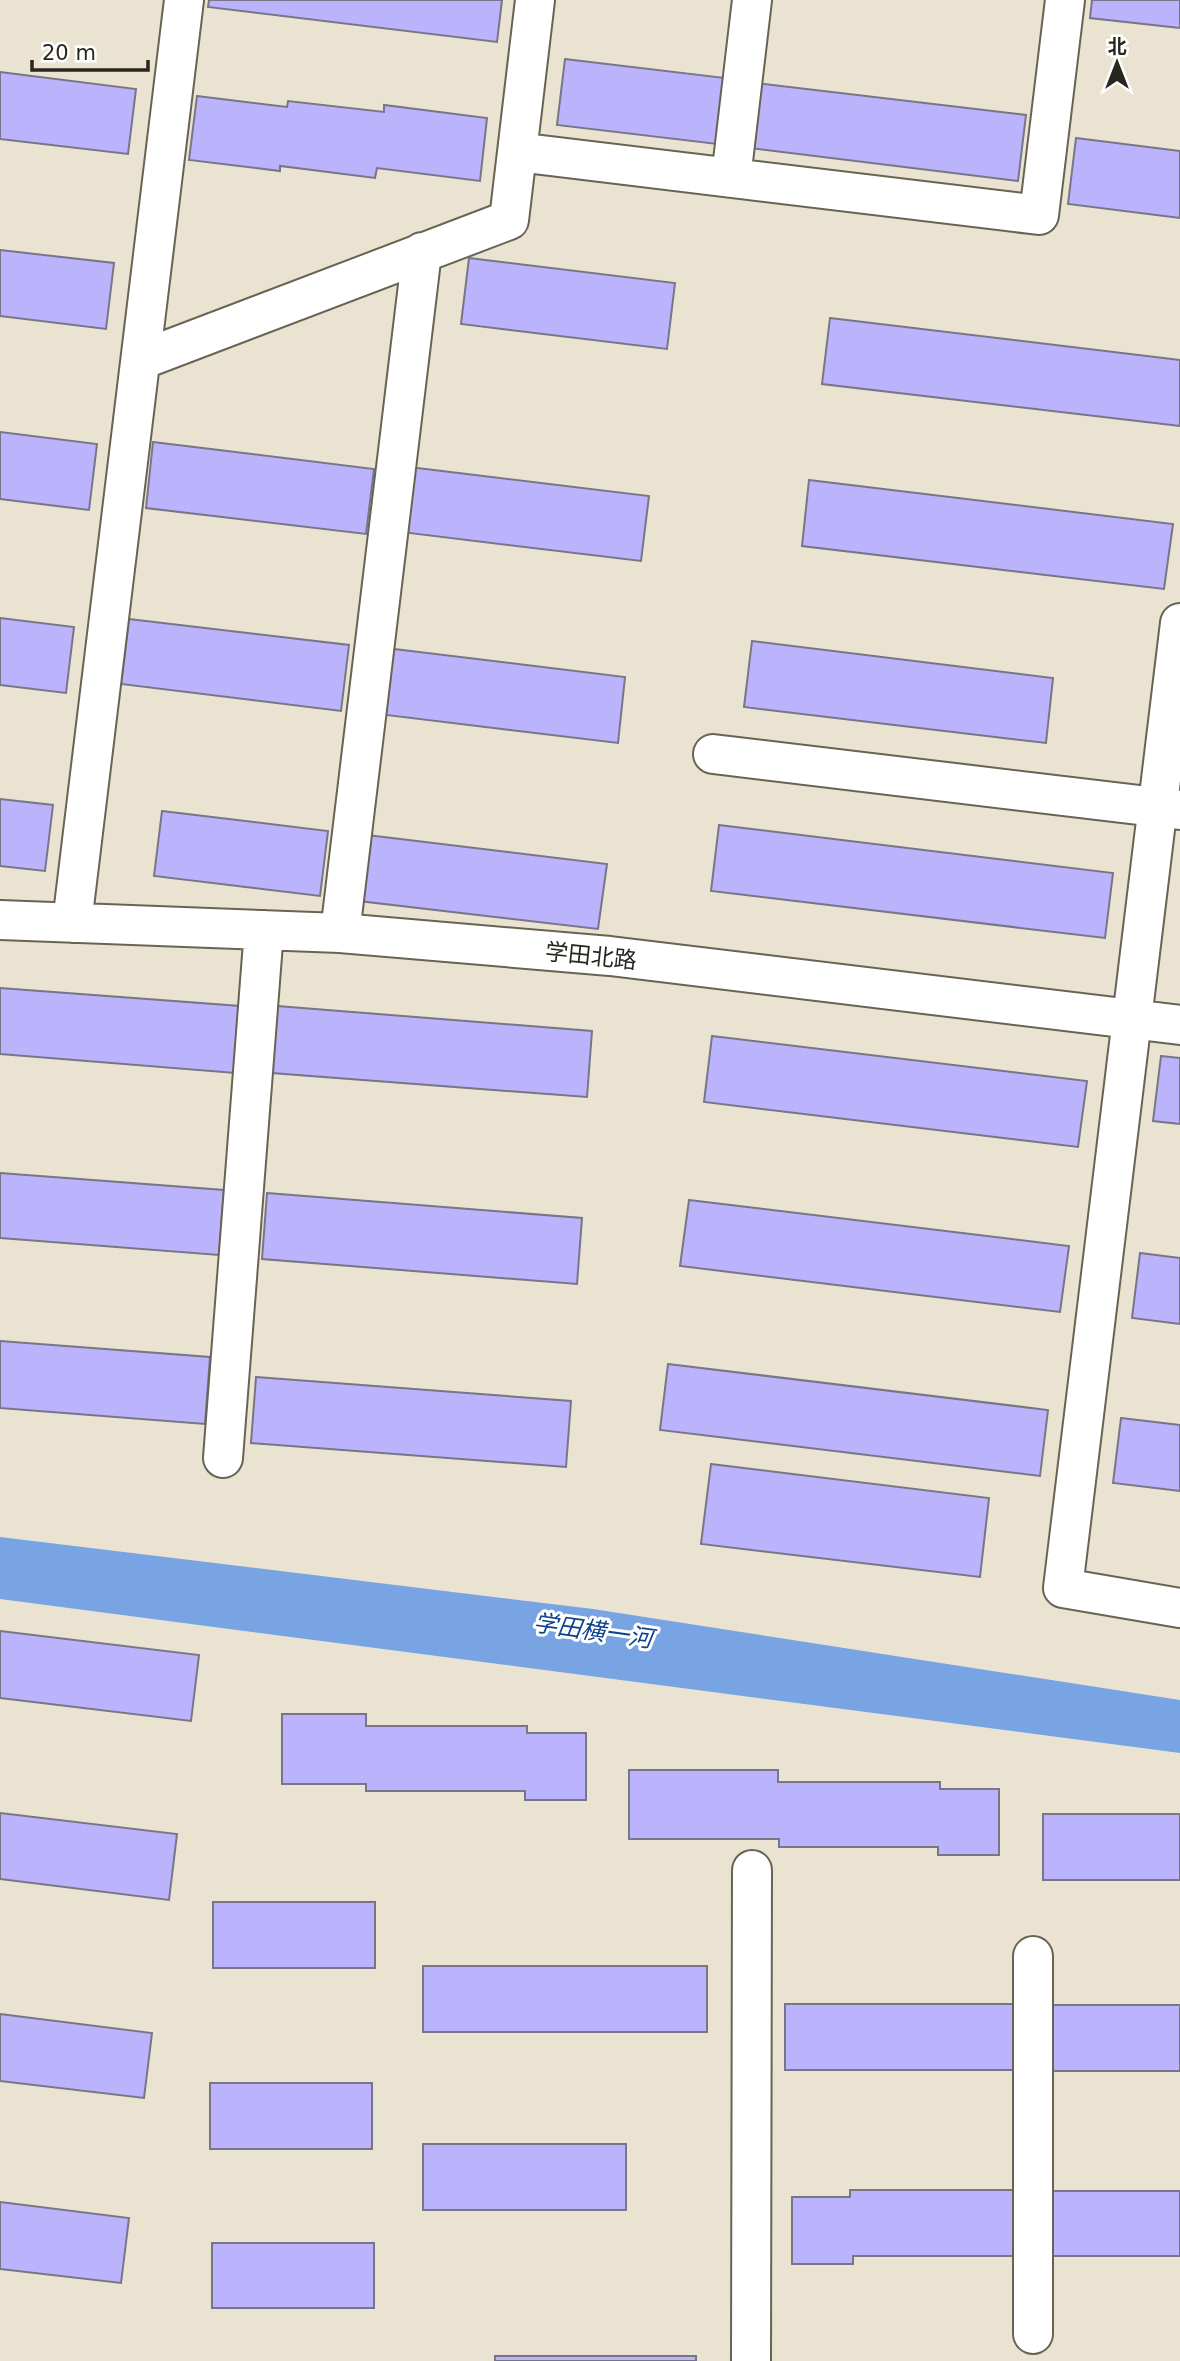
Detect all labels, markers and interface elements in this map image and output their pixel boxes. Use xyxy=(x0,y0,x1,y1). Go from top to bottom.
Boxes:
scale bar xyxy=(32,28,147,72)
north arrow xyxy=(1082,28,1152,98)
text: 北 xyxy=(1107,35,1127,57)
text: 20 m xyxy=(42,41,96,65)
street label: 学田北路 xyxy=(544,938,638,974)
water label: 学田横一河 xyxy=(532,1609,658,1654)

